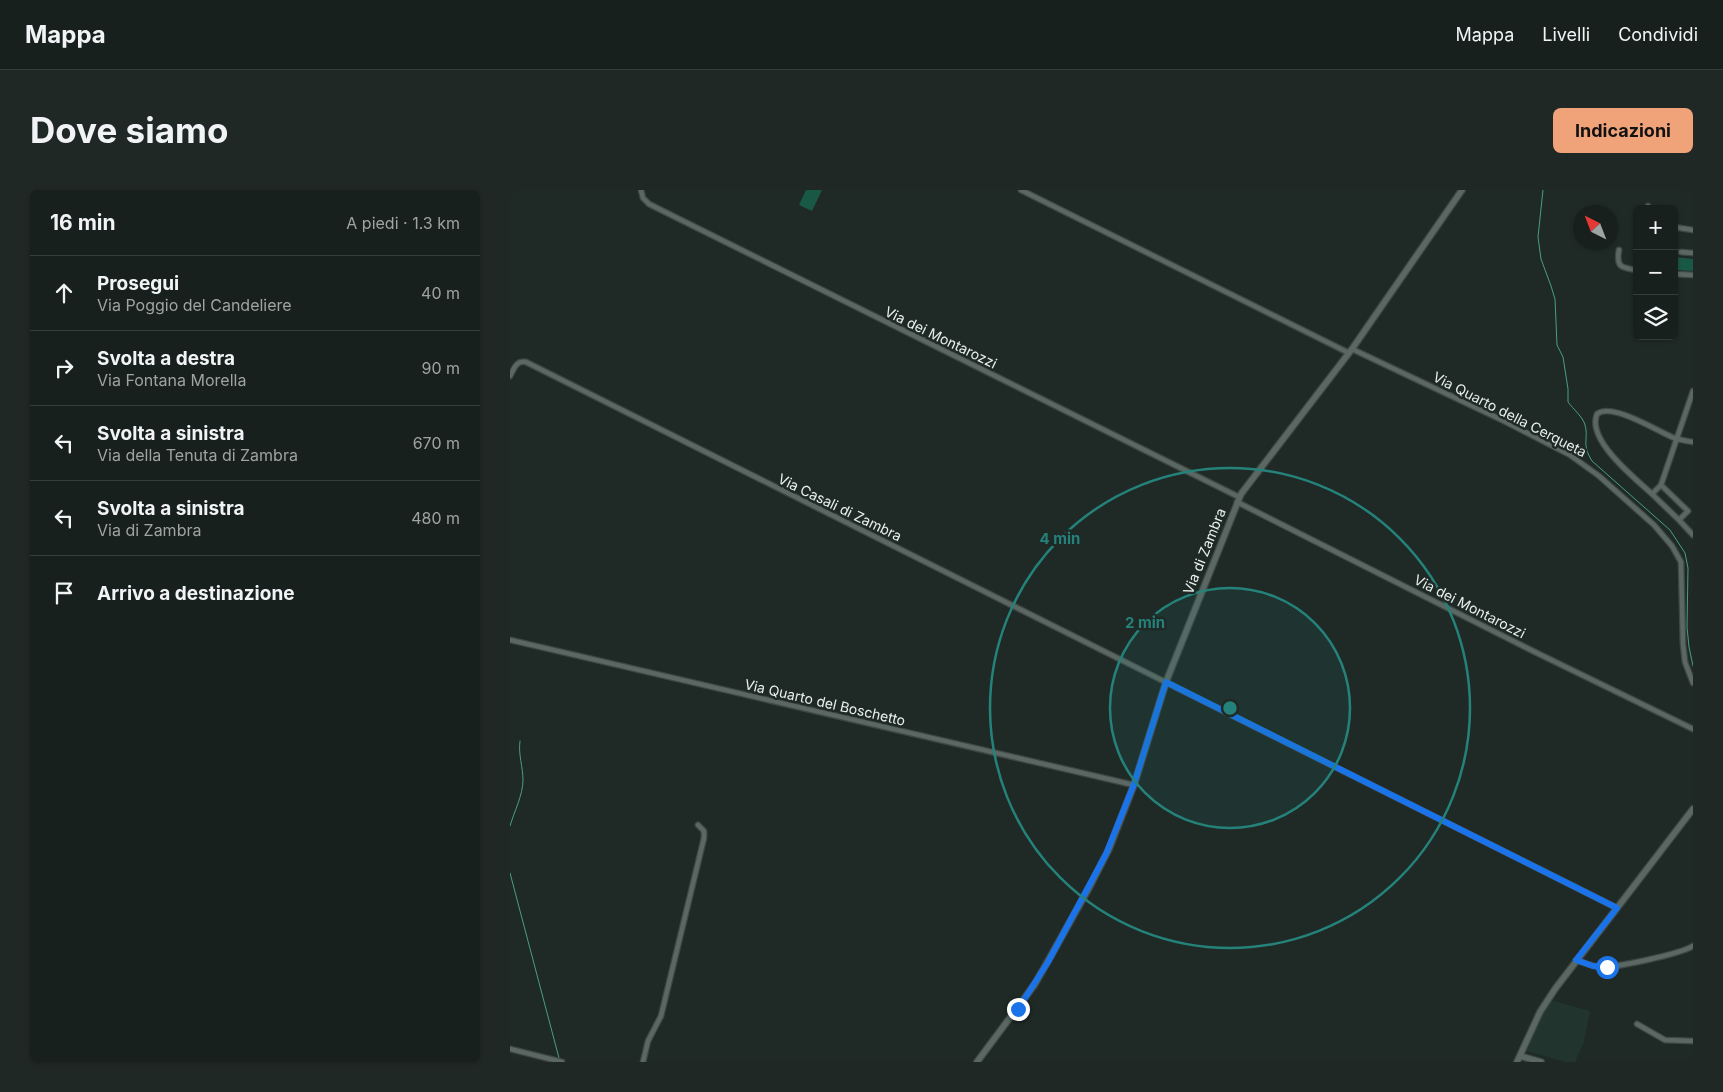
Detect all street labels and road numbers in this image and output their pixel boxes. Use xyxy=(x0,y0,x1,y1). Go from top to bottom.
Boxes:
street label: Via dei Montarozzi xyxy=(882,302,1000,372)
street label: Via Quarto della Cerqueta xyxy=(1430,368,1590,460)
street label: Via Casali di Zambra xyxy=(775,470,905,544)
street label: Via di Zambra xyxy=(1179,505,1229,597)
street label: Via dei Montarozzi xyxy=(1411,571,1529,641)
street label: Via Quarto del Boschetto xyxy=(743,675,907,729)

